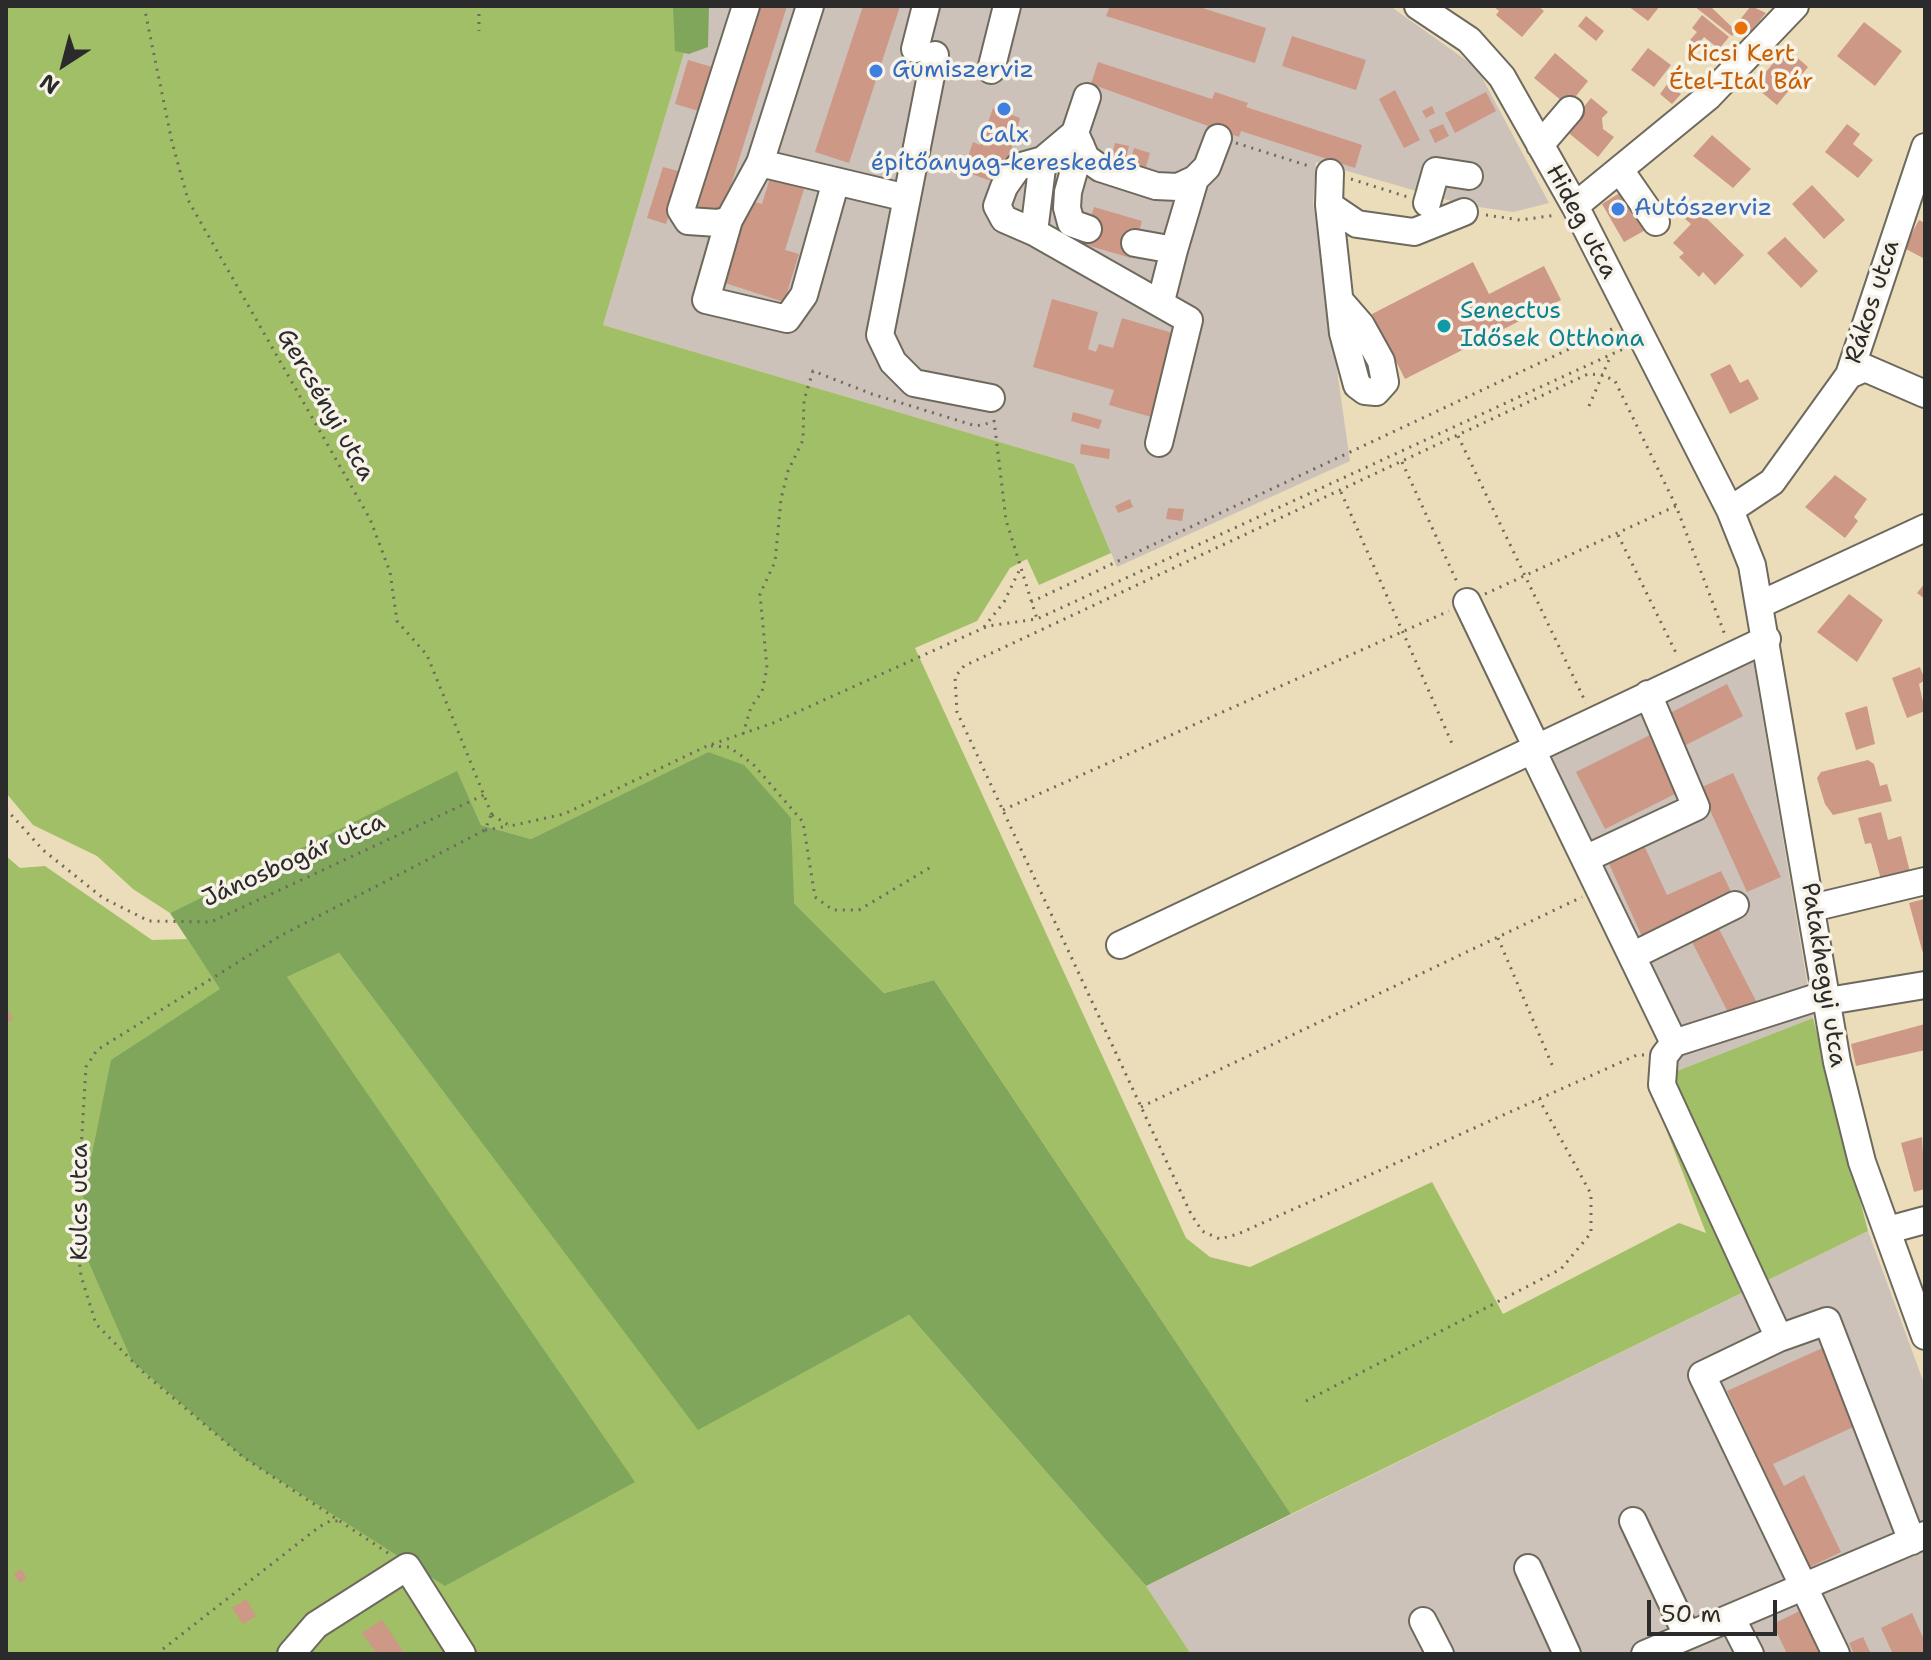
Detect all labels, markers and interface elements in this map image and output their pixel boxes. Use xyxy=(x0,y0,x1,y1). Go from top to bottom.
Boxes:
marker: Kicsi Kert Étel-Ital Bár xyxy=(1732,19,1750,37)
north arrow xyxy=(24,24,104,104)
place label: Kicsi Kert Étel-Ital Bár xyxy=(1669,41,1813,97)
place label: Gumiszerviz xyxy=(892,57,1034,85)
marker: Gumiszerviz xyxy=(867,62,885,80)
text: N xyxy=(34,67,65,101)
marker: Calx építőanyag-kereskedés xyxy=(995,100,1013,118)
place label: Calx építőanyag-kereskedés xyxy=(871,122,1137,178)
street label: Hideg utca xyxy=(1539,160,1623,284)
place label: Autószerviz xyxy=(1634,195,1772,223)
marker: Autószerviz xyxy=(1609,200,1627,218)
street label: Rákos utca xyxy=(1840,237,1906,367)
place label: Senectus Idősek Otthona xyxy=(1460,298,1644,354)
marker: Senectus Idősek Otthona xyxy=(1435,317,1453,335)
street label: Gercsényi utca xyxy=(270,324,380,486)
street label: Jánosbogár utca xyxy=(198,808,390,914)
street label: Patakhegyi utca xyxy=(1794,881,1852,1069)
street label: Kulcs utca xyxy=(67,1143,95,1261)
scale bar xyxy=(1651,1584,1781,1634)
text: 50 m xyxy=(1661,1598,1721,1630)

